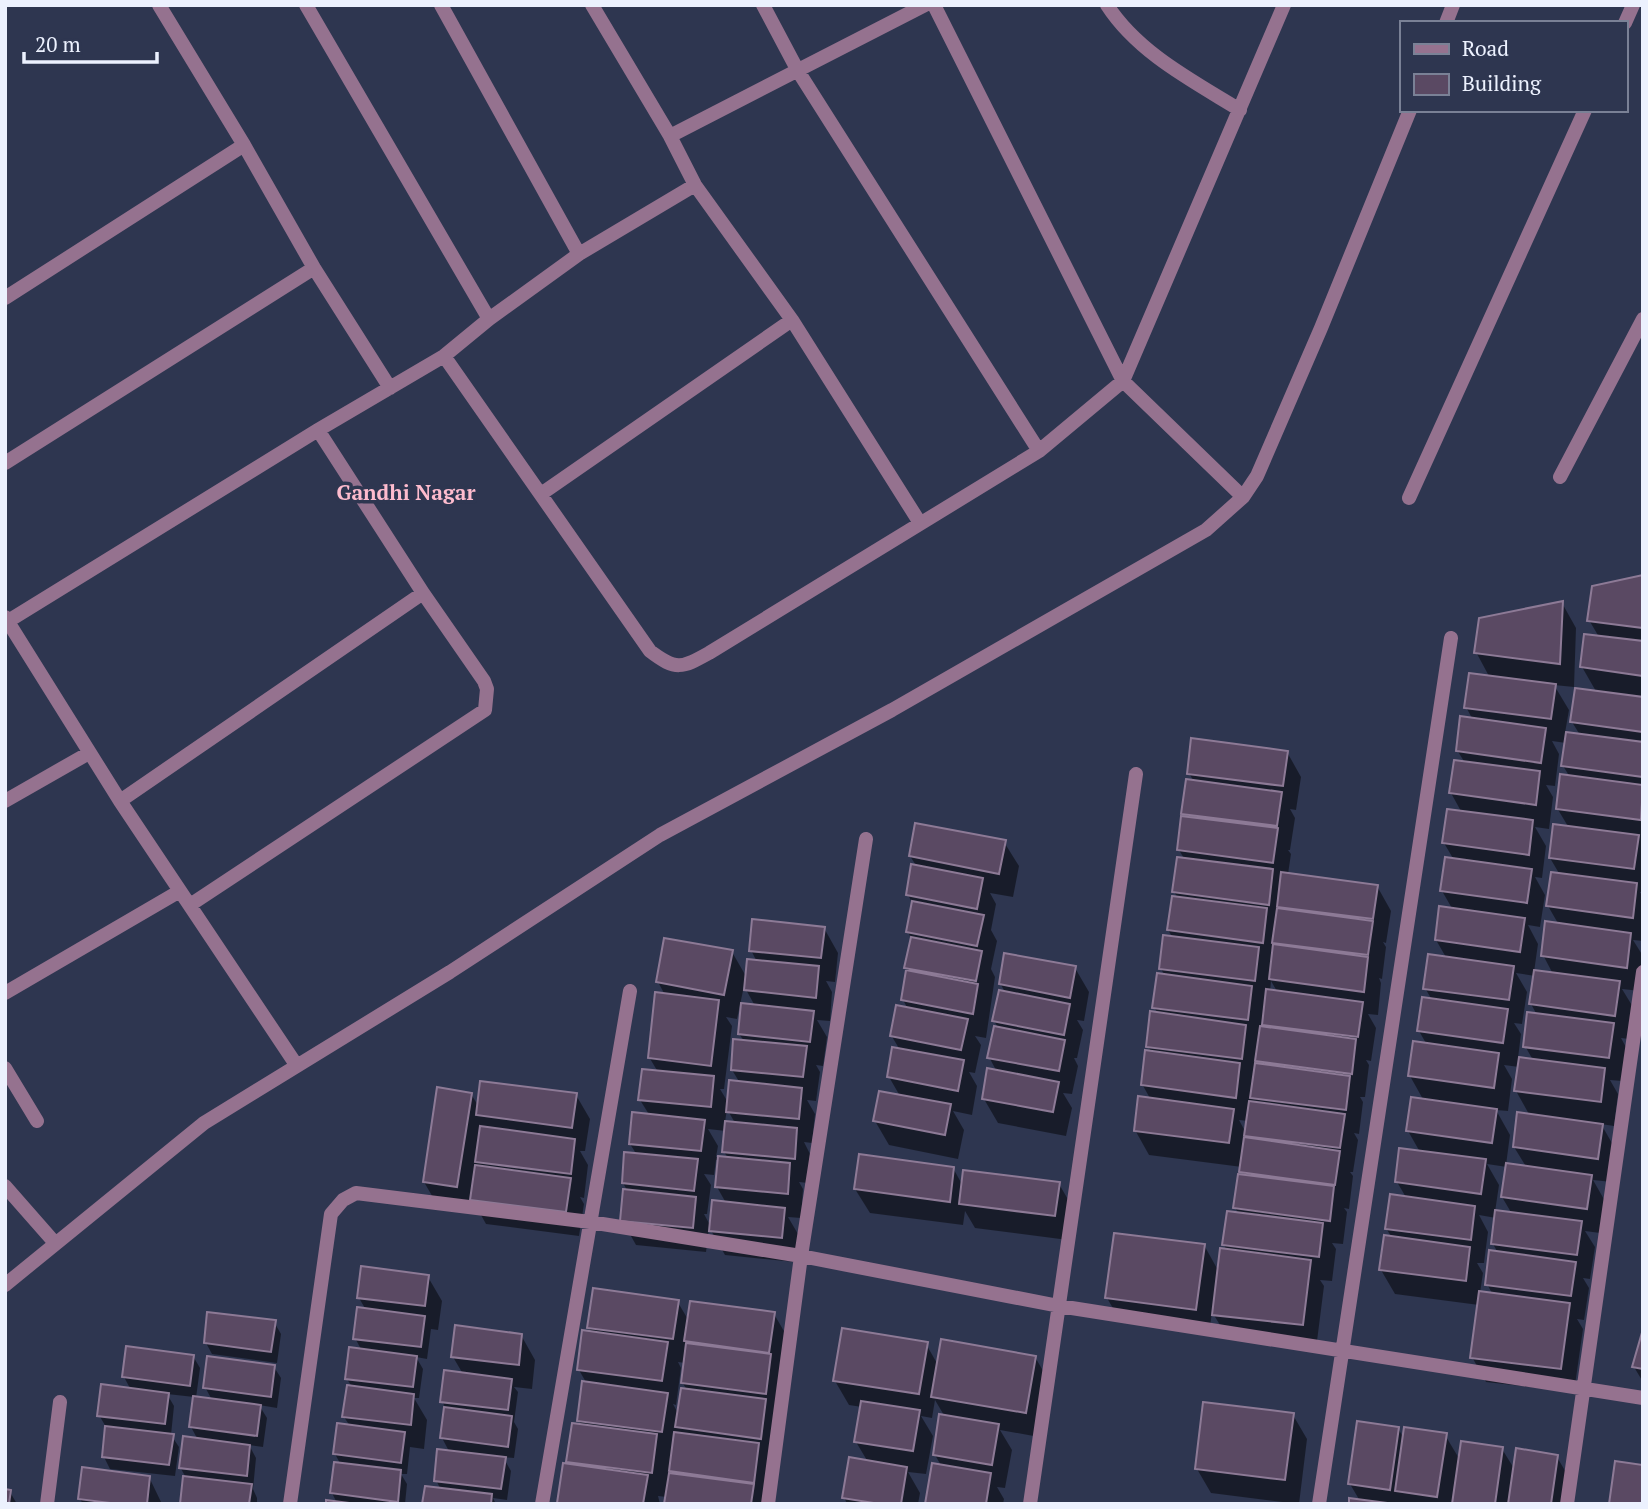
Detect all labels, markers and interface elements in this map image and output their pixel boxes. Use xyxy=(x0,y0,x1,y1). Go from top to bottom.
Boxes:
scale bar xyxy=(24,21,158,65)
legend xyxy=(1400,21,1627,112)
text: 20 m xyxy=(35,30,81,58)
text: Road xyxy=(1462,34,1509,62)
text: Building xyxy=(1462,69,1542,97)
district label: Gandhi Nagar xyxy=(337,478,475,506)

